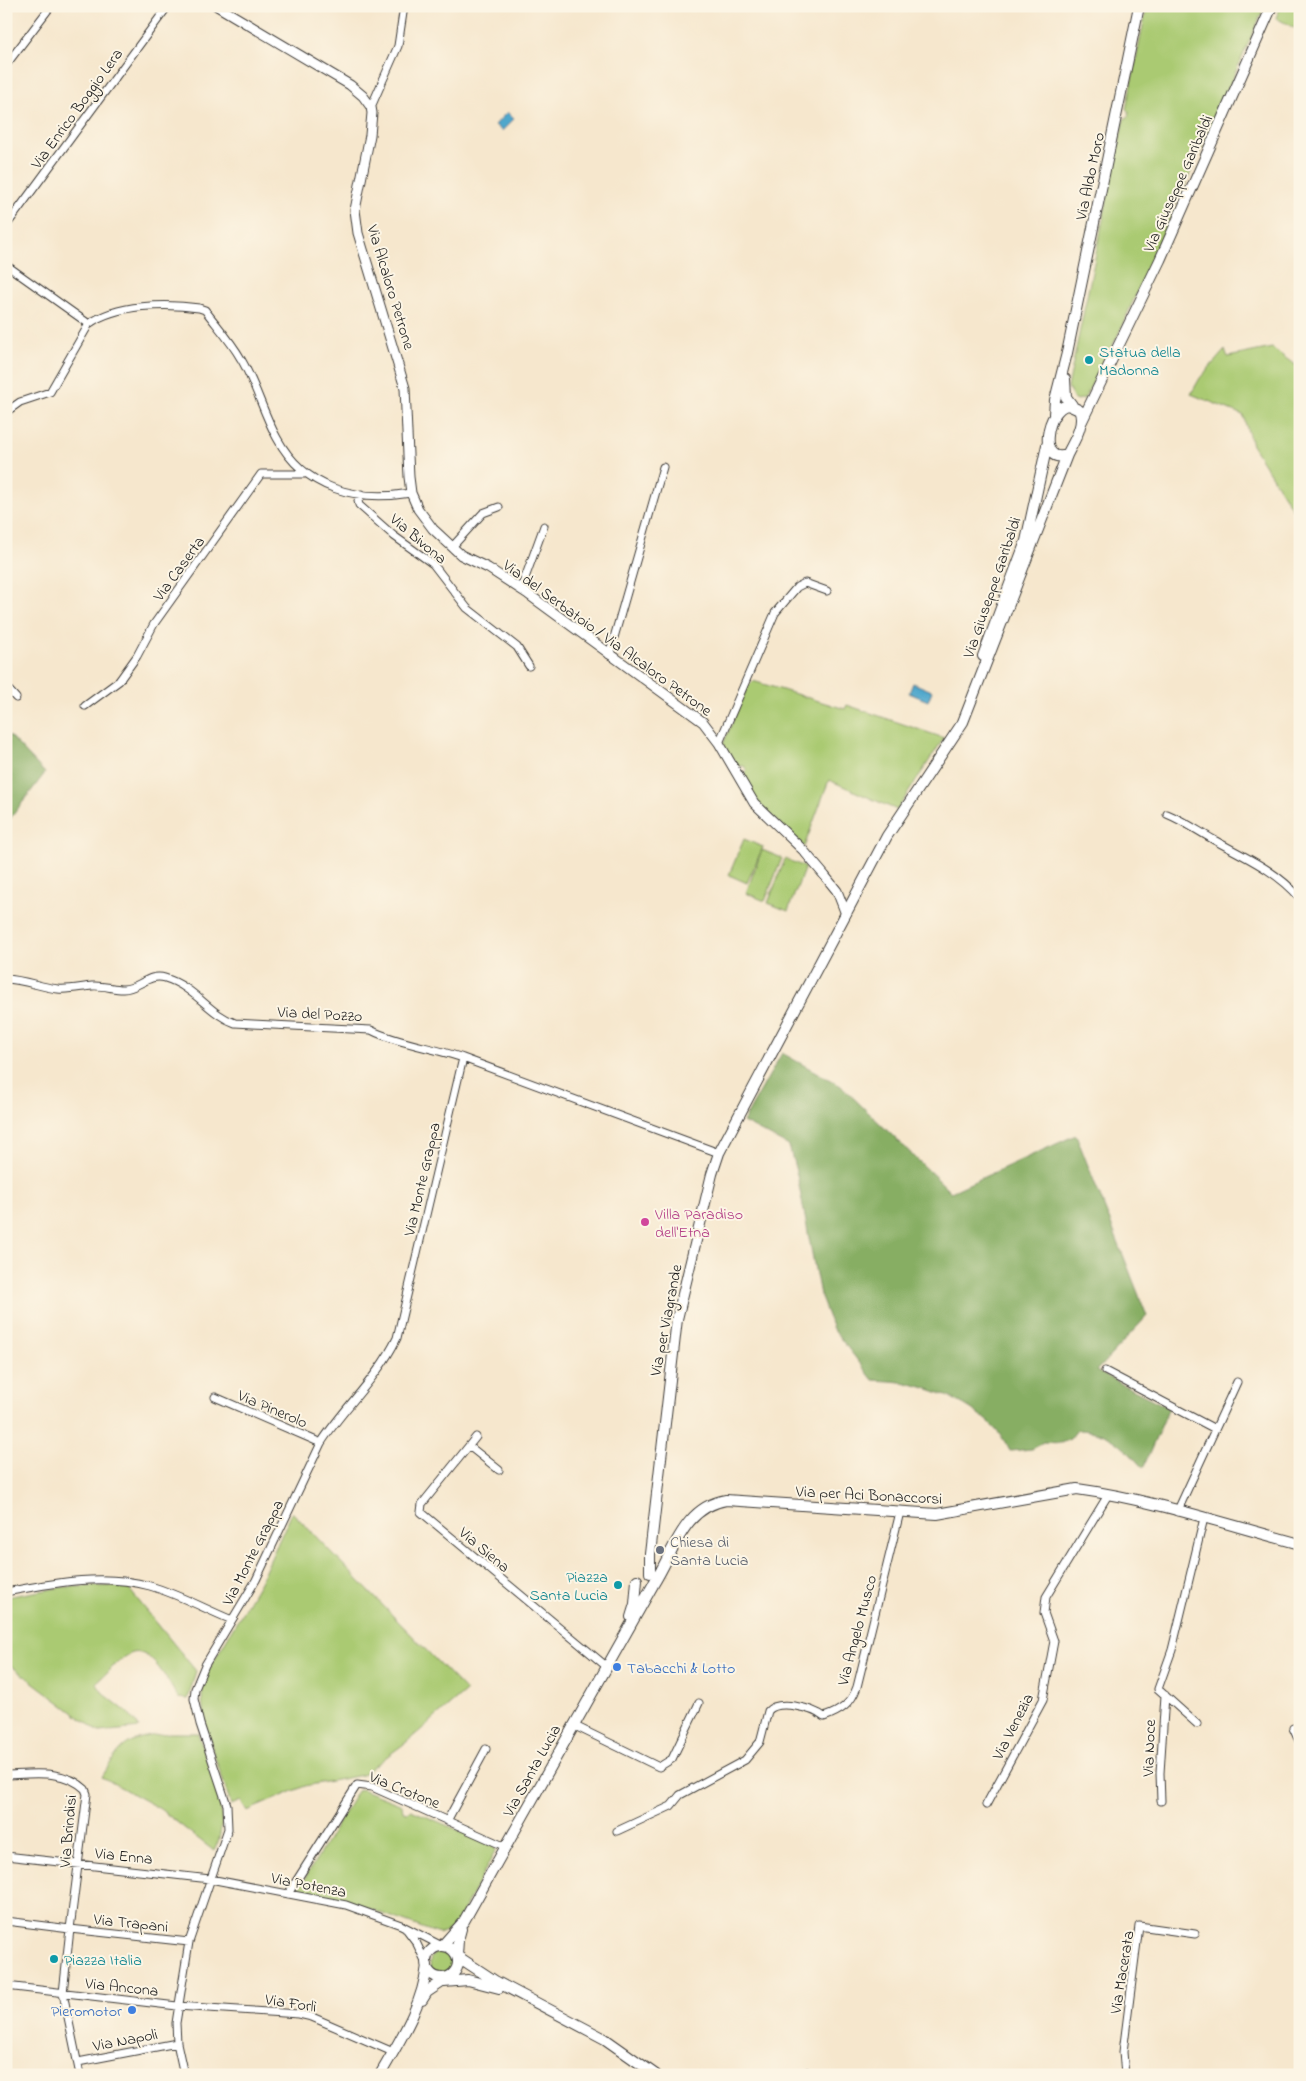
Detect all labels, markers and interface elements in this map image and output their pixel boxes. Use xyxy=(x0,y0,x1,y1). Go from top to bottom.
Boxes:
street label: Via Enrico Boggio Lera xyxy=(25,44,130,175)
street label: Via Giuseppe Garibaldi xyxy=(1137,111,1220,257)
street label: Via Aldo Moro xyxy=(1070,130,1112,223)
street label: Via Alcaloro Petrone xyxy=(359,221,421,354)
place label: Statua della Madonna xyxy=(1099,341,1181,383)
marker: Statua della Madonna xyxy=(1083,354,1095,366)
street label: Via Bivona xyxy=(383,508,452,571)
street label: Via Giuseppe Garibaldi xyxy=(957,514,1028,662)
street label: Via Caserta xyxy=(147,532,212,608)
street label: Via del Serbatoio / Via Alcaloro Petrone xyxy=(496,554,717,723)
street label: Via del Pozzo xyxy=(276,1001,363,1029)
street label: Via Monte Grappa xyxy=(398,1120,448,1240)
place label: Villa Paradiso dell'Etna xyxy=(654,1203,743,1245)
marker: Villa Paradiso dell'Etna xyxy=(639,1216,651,1228)
street label: Via per Viagrande xyxy=(644,1262,690,1379)
street label: Via Pinerolo xyxy=(233,1384,311,1435)
street label: Via per Aci Bonaccorsi xyxy=(794,1480,943,1512)
street label: Via Monte Grappa xyxy=(216,1496,291,1611)
street label: Via Siena xyxy=(452,1521,515,1579)
place label: Chiesa di Santa Lucia xyxy=(670,1531,748,1573)
marker: Chiesa di Santa Lucia xyxy=(654,1544,666,1556)
place label: Piazza Santa Lucia xyxy=(530,1566,608,1608)
street label: Via Angelo Musco xyxy=(831,1573,884,1689)
marker: Piazza Santa Lucia xyxy=(612,1579,624,1591)
place label: Tabacchi & Lotto xyxy=(627,1657,735,1681)
marker: Tabacchi & Lotto xyxy=(611,1661,623,1673)
street label: Via Venezia xyxy=(986,1689,1041,1765)
street label: Via Noce xyxy=(1137,1718,1163,1778)
street label: Via Santa Lucia xyxy=(497,1720,568,1822)
street label: Via Crotone xyxy=(364,1765,444,1816)
street label: Via Brindisi xyxy=(54,1794,84,1870)
street label: Via Enna xyxy=(93,1842,154,1872)
street label: Via Potenza xyxy=(268,1867,348,1905)
street label: Via Trapani xyxy=(91,1908,169,1940)
street label: Via Macerata xyxy=(1104,1929,1141,2017)
place label: Piazza Italia xyxy=(64,1949,142,1973)
marker: Piazza Italia xyxy=(48,1953,60,1965)
street label: Via Ancona xyxy=(83,1972,160,2004)
street label: Via Forlì xyxy=(262,1988,318,2020)
place label: Pieromotor xyxy=(51,2000,122,2024)
marker: Pieromotor xyxy=(126,2004,138,2016)
street label: Via Napoli xyxy=(90,2023,160,2059)

